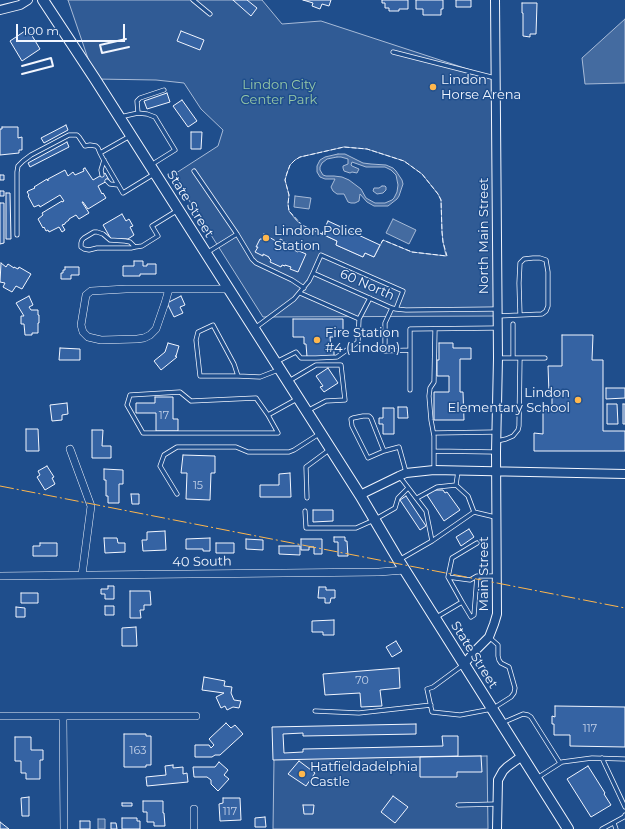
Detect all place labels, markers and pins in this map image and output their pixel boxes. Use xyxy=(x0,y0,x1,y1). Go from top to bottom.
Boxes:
place label: Lindon Horse Arena xyxy=(441,72,521,103)
marker: Lindon Horse Arena xyxy=(428,82,438,92)
place label: Lindon Police Station xyxy=(274,223,362,254)
marker: Lindon Police Station xyxy=(261,233,271,243)
place label: Fire Station #4 (Lindon) xyxy=(325,325,400,356)
marker: Fire Station #4 (Lindon) xyxy=(312,335,322,345)
place label: Lindon Elementary School xyxy=(447,385,570,416)
marker: Lindon Elementary School xyxy=(573,395,583,405)
place label: Hatfieldadelphia Castle xyxy=(310,759,418,790)
marker: Hatfieldadelphia Castle xyxy=(297,769,307,779)

